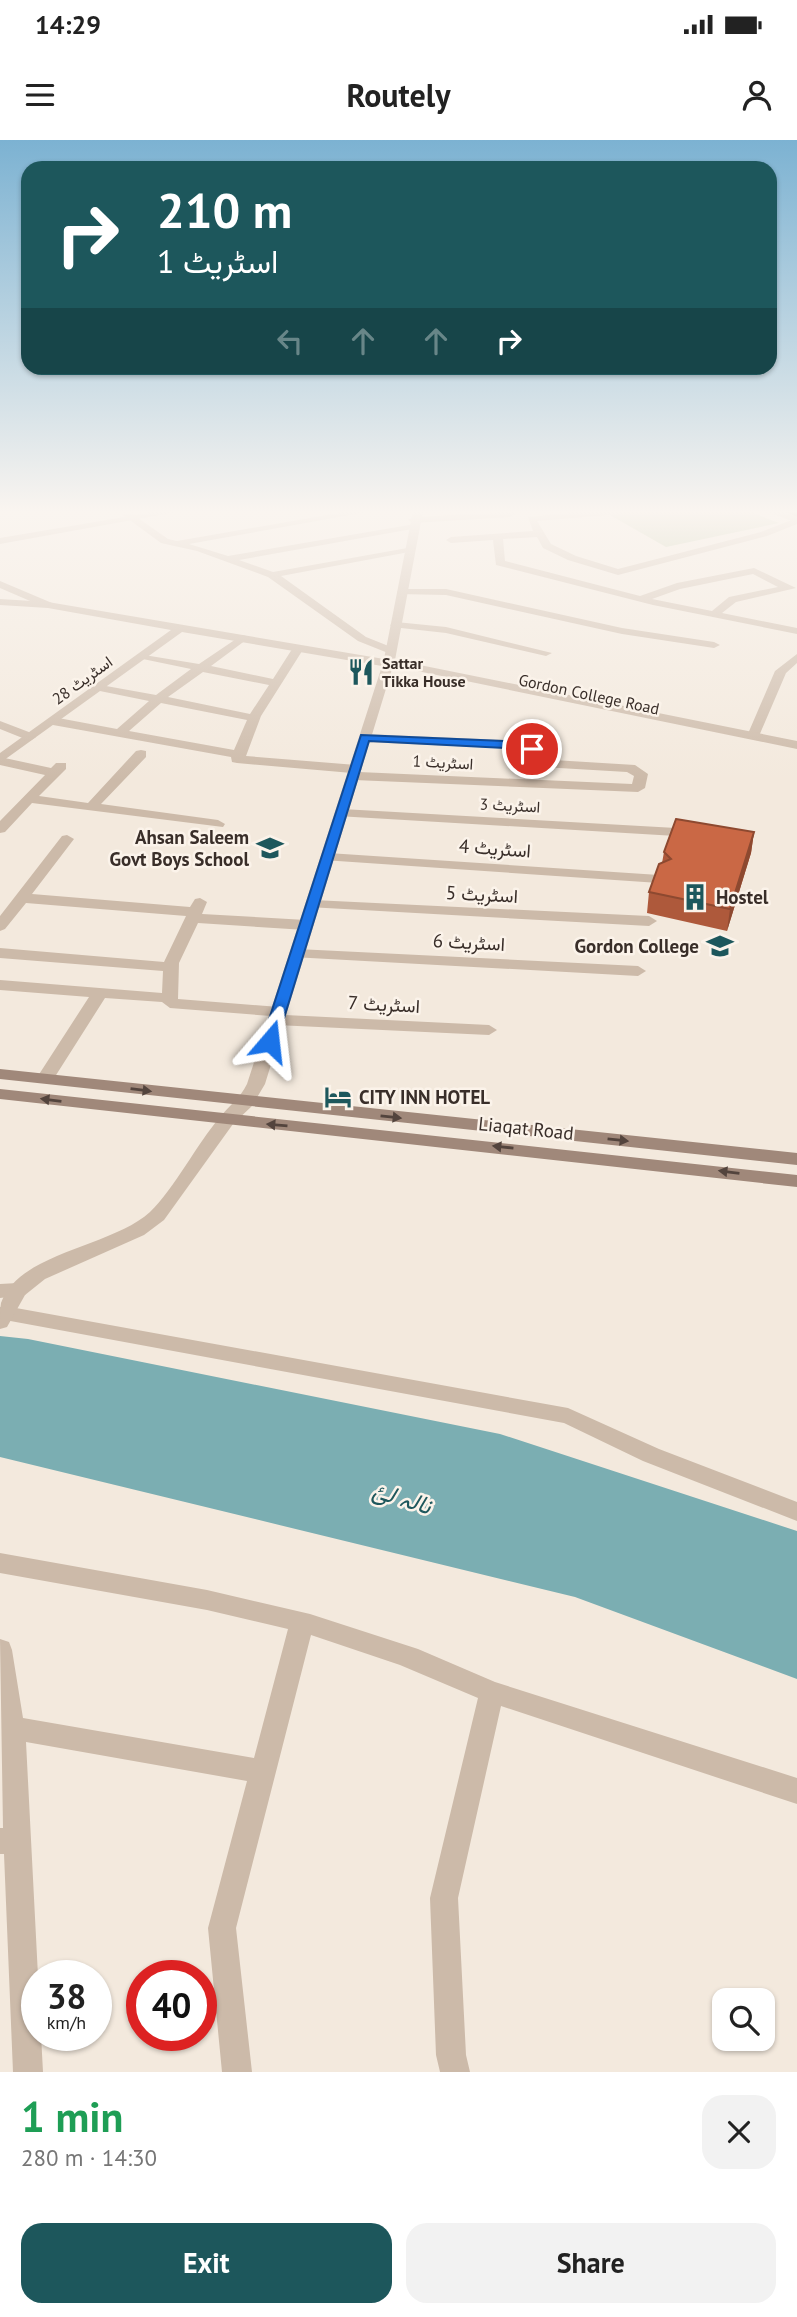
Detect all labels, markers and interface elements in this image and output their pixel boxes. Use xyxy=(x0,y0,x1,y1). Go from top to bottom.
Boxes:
text: 14:29 xyxy=(35,8,101,41)
text: Routely xyxy=(346,74,451,116)
icon: menu xyxy=(21,76,59,114)
icon: person xyxy=(738,76,776,114)
text: 210 m xyxy=(157,178,292,242)
icon: right xyxy=(42,189,133,280)
text: اسٹریٹ 1 xyxy=(157,240,279,282)
icon: left xyxy=(271,322,309,360)
icon: ahead xyxy=(344,322,382,360)
icon: ahead xyxy=(417,322,455,360)
icon: right xyxy=(490,322,528,360)
street label: اسٹریٹ 28 xyxy=(48,651,117,709)
place label: Sattar Tikka House xyxy=(382,653,466,691)
restaurant icon: Sattar Tikka House xyxy=(346,657,376,687)
street label: Gordon College Road xyxy=(517,669,661,719)
pin xyxy=(502,719,562,779)
icon: arrive xyxy=(513,730,551,768)
street label: اسٹریٹ 1 xyxy=(412,750,474,775)
street label: اسٹریٹ 3 xyxy=(479,793,541,818)
place label: Ahsan Saleem Govt Boys School xyxy=(110,825,249,871)
school or university icon: Ahsan Saleem Govt Boys School xyxy=(255,833,285,863)
street label: اسٹریٹ 4 xyxy=(458,834,532,862)
street label: اسٹریٹ 5 xyxy=(445,880,519,908)
building icon: Hostel xyxy=(680,882,710,912)
place label: Hostel xyxy=(716,885,769,909)
street label: اسٹریٹ 6 xyxy=(432,928,506,956)
school or university icon: Gordon College xyxy=(705,931,735,961)
place label: Gordon College xyxy=(574,934,699,958)
street label: اسٹریٹ 7 xyxy=(347,990,421,1018)
position arrow xyxy=(233,1004,307,1078)
hotel icon: CITY INN HOTEL xyxy=(323,1082,353,1112)
one-way arrow xyxy=(130,1085,152,1096)
place label: CITY INN HOTEL xyxy=(359,1085,490,1109)
one-way arrow xyxy=(40,1095,62,1106)
street label: Liaqat Road xyxy=(477,1111,575,1145)
one-way arrow xyxy=(381,1112,403,1123)
one-way arrow xyxy=(266,1119,288,1130)
one-way arrow xyxy=(607,1135,629,1146)
one-way arrow xyxy=(492,1141,514,1152)
one-way arrow xyxy=(718,1166,740,1177)
water label: نالہ لئ xyxy=(369,1474,437,1521)
speed limit sign: 40 xyxy=(126,1960,217,2051)
text: 38 xyxy=(47,1973,86,2019)
map controls xyxy=(712,1988,775,2051)
button: search xyxy=(712,1988,775,2051)
text: km/h xyxy=(47,2011,86,2034)
text: 1 min xyxy=(21,2089,123,2144)
button: close xyxy=(702,2095,776,2169)
text: 280 m · 14:30 xyxy=(21,2143,157,2172)
button: Exit xyxy=(21,2223,392,2303)
button: Share xyxy=(406,2223,776,2303)

